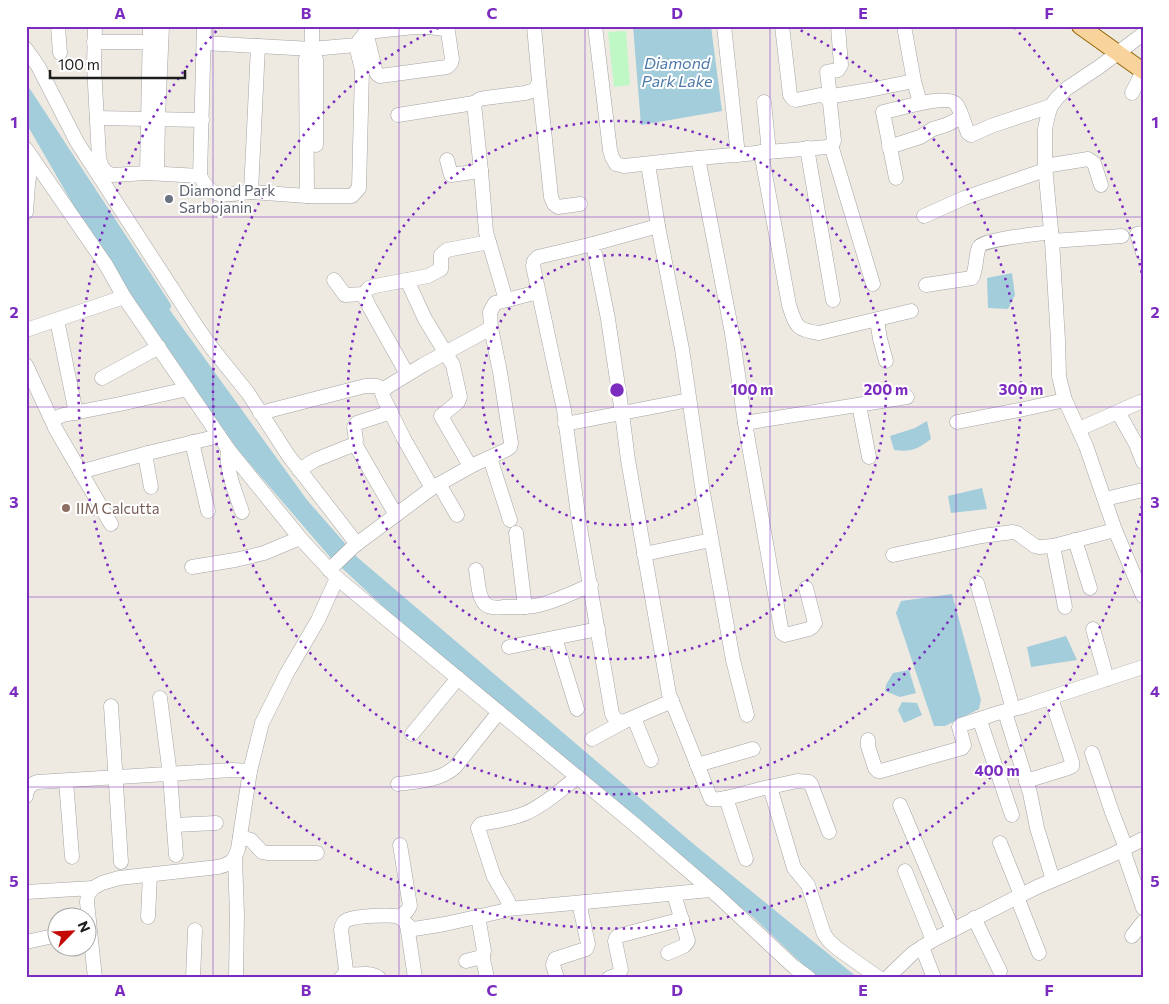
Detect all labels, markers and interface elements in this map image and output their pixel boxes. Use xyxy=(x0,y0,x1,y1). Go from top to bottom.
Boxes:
text: A xyxy=(114,3,126,22)
text: B xyxy=(301,3,312,22)
text: C xyxy=(487,3,498,22)
text: D xyxy=(671,3,683,22)
text: E xyxy=(858,3,868,22)
text: F xyxy=(1044,3,1054,22)
scale bar xyxy=(50,48,185,80)
water label: Diamond Park Lake xyxy=(642,53,713,90)
text: 100 m xyxy=(58,55,100,73)
text: 1 xyxy=(10,112,18,131)
text: 1 xyxy=(1151,112,1159,131)
place label: Diamond Park Sarbojanin xyxy=(179,181,275,216)
marker: Diamond Park Sarbojanin xyxy=(163,193,175,205)
text: 2 xyxy=(9,302,19,321)
text: 2 xyxy=(1150,302,1160,321)
text: 100 m xyxy=(731,380,773,398)
text: 200 m xyxy=(864,380,908,398)
text: 300 m xyxy=(999,380,1043,398)
centre of rings xyxy=(608,381,626,399)
text: 3 xyxy=(9,492,19,511)
text: 3 xyxy=(1150,492,1160,511)
place label: IIM Calcutta xyxy=(76,499,160,517)
marker: IIM Calcutta xyxy=(60,502,72,514)
text: 4 xyxy=(9,681,19,700)
text: 4 xyxy=(1150,681,1160,700)
text: 400 m xyxy=(974,761,1020,779)
text: 5 xyxy=(9,871,19,890)
text: 5 xyxy=(1150,871,1160,890)
north arrow xyxy=(48,906,98,956)
text: N xyxy=(74,918,94,935)
text: A xyxy=(114,980,126,999)
text: B xyxy=(301,980,312,999)
text: C xyxy=(487,980,498,999)
text: D xyxy=(671,980,683,999)
text: E xyxy=(858,980,868,999)
text: F xyxy=(1044,980,1054,999)

